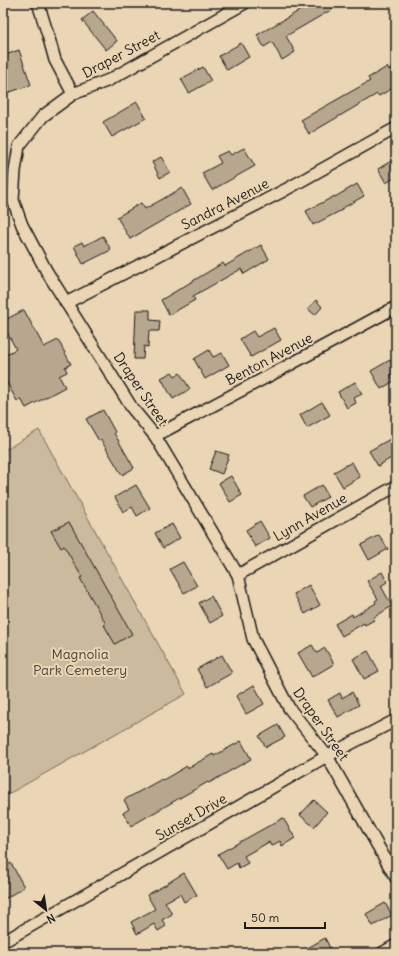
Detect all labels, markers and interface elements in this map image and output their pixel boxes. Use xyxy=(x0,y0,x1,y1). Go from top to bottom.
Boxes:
street label: Draper Street xyxy=(79,26,163,82)
street label: Sandra Avenue xyxy=(178,174,272,234)
street label: Benton Avenue xyxy=(223,329,315,389)
street label: Draper Street xyxy=(110,349,172,430)
street label: Lynn Avenue xyxy=(270,489,350,545)
park label: Magnolia Park Cemetery xyxy=(33,645,127,679)
street label: Draper Street xyxy=(289,684,353,764)
street label: Sunset Drive xyxy=(152,789,230,845)
north arrow xyxy=(26,890,66,930)
scale bar xyxy=(245,904,325,930)
text: 50 m xyxy=(251,910,280,925)
text: N xyxy=(44,911,58,927)

